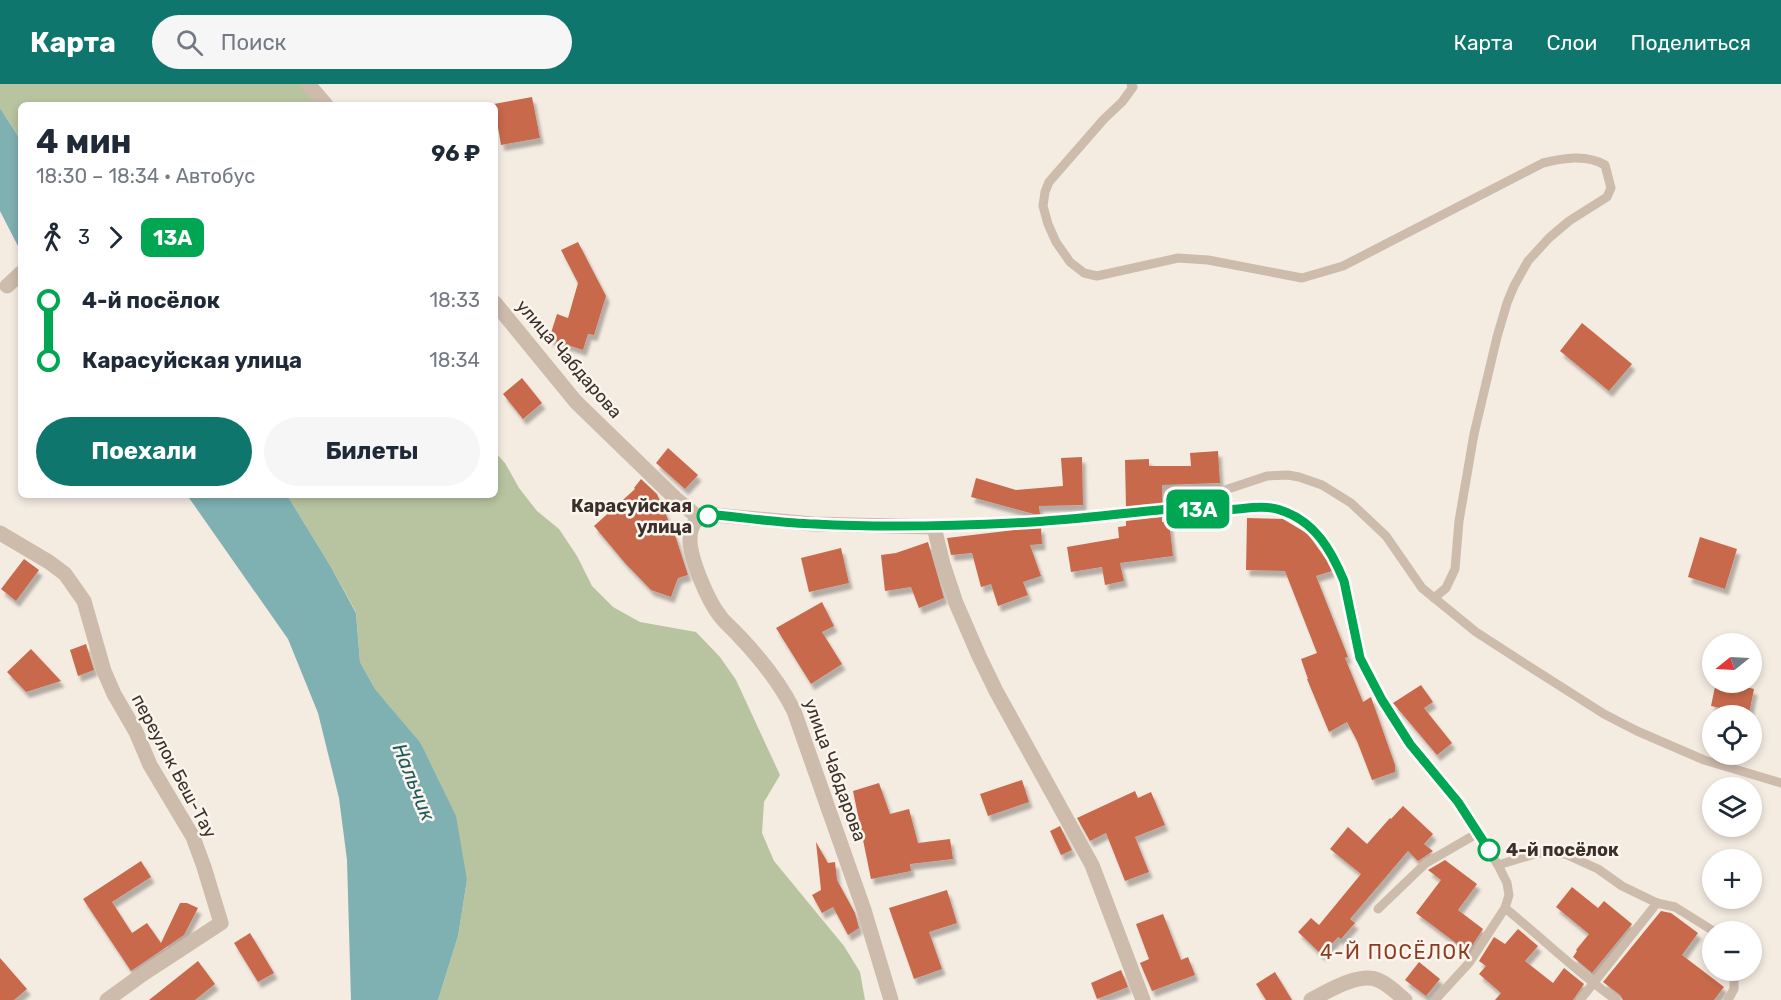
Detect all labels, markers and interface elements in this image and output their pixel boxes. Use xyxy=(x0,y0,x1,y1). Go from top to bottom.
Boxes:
search box xyxy=(152,15,572,69)
text: Карта xyxy=(30,26,116,59)
icon: search xyxy=(173,26,206,59)
text: Поиск xyxy=(221,29,286,56)
text: Карта xyxy=(1453,30,1513,55)
text: Слои xyxy=(1546,30,1597,55)
text: Поделиться xyxy=(1630,30,1751,55)
text: 4 мин xyxy=(36,122,132,161)
text: 96 ₽ xyxy=(431,140,480,167)
text: 18:30 – 18:34 · Автобус xyxy=(36,164,255,188)
icon: walk xyxy=(36,221,69,254)
icon: forward xyxy=(99,221,132,254)
text: 3 xyxy=(78,225,90,249)
text: 13А xyxy=(153,225,192,250)
text: 4-й посёлок xyxy=(82,287,220,314)
text: 18:33 xyxy=(430,288,480,312)
street label: улица Чабдарова xyxy=(511,295,627,423)
text: Карасуйская улица xyxy=(82,347,302,374)
text: 18:34 xyxy=(429,348,480,372)
button: Поехали xyxy=(36,417,252,486)
button: Билеты xyxy=(264,417,480,486)
line badge: 13А xyxy=(1164,490,1232,528)
place label: Карасуйская улица xyxy=(571,495,692,538)
text: 13А xyxy=(1178,497,1218,522)
marker: Карасуйская улица xyxy=(697,505,719,527)
north arrow xyxy=(1702,633,1762,693)
map controls xyxy=(1702,633,1762,981)
street label: переулок Беш-Тау xyxy=(127,690,221,842)
street label: улица Чабдарова xyxy=(799,696,871,844)
button: locate xyxy=(1702,705,1762,765)
water label: Нальчик xyxy=(388,740,441,825)
button: layers xyxy=(1702,777,1762,837)
marker: 4-й посёлок xyxy=(1478,839,1500,861)
place label: 4-й посёлок xyxy=(1506,839,1619,861)
button: + xyxy=(1702,849,1762,909)
button: − xyxy=(1702,921,1762,981)
district label: 4-Й ПОСЁЛОК xyxy=(1320,940,1472,964)

